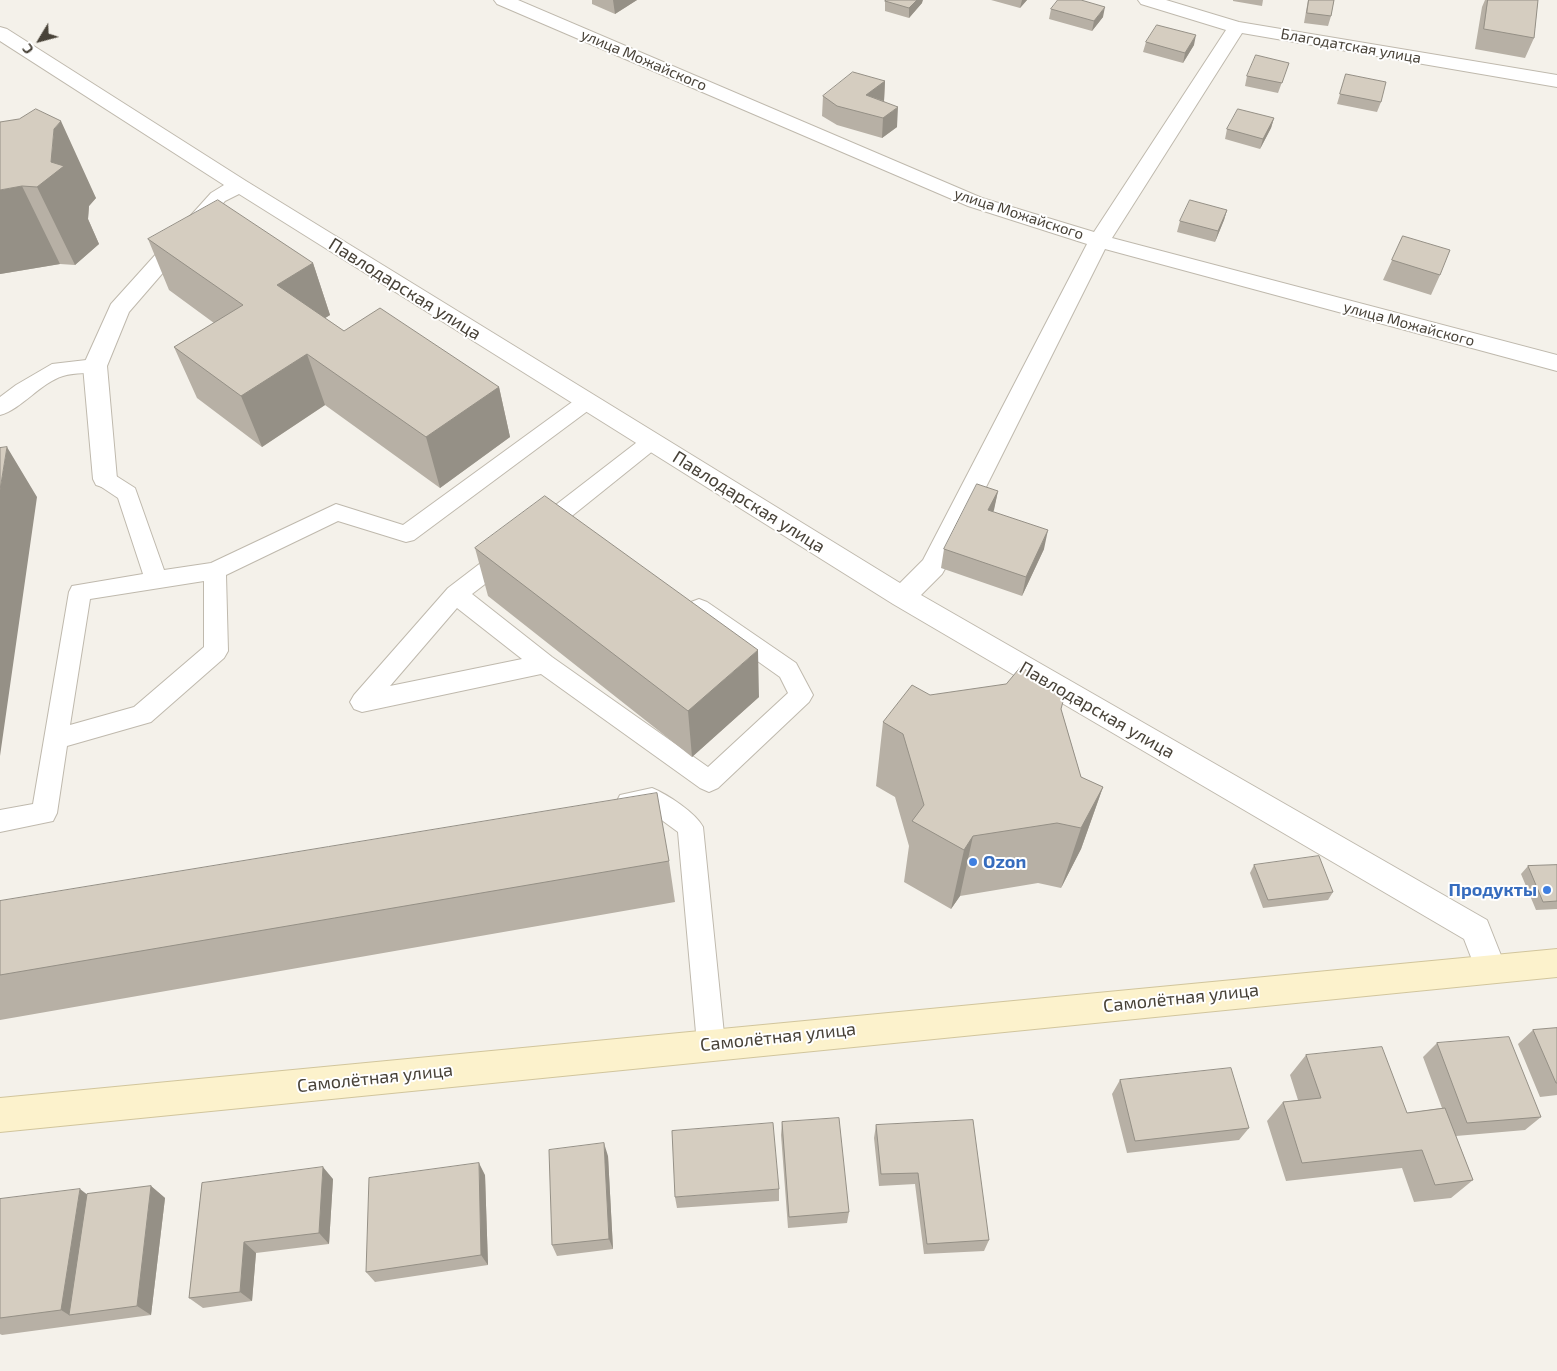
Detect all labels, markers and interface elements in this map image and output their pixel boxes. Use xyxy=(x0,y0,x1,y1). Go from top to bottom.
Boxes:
north arrow xyxy=(15,15,65,65)
street label: улица Можайского xyxy=(578,25,710,95)
street label: Благодатская улица xyxy=(1279,25,1423,67)
text: С xyxy=(18,41,37,58)
street label: улица Можайского xyxy=(952,185,1086,243)
street label: Павлодарская улица xyxy=(325,233,485,345)
street label: улица Можайского xyxy=(1341,298,1477,350)
street label: Павлодарская улица xyxy=(669,446,829,558)
street label: Павлодарская улица xyxy=(1016,657,1178,763)
place label: Ozon xyxy=(983,851,1026,873)
marker: Ozon xyxy=(967,856,979,868)
place label: Продукты xyxy=(1449,879,1537,901)
marker: Продукты xyxy=(1541,884,1553,896)
street label: Самолётная улица xyxy=(1102,979,1260,1017)
street label: Самолётная улица xyxy=(699,1018,857,1056)
street label: Самолётная улица xyxy=(296,1059,454,1097)

